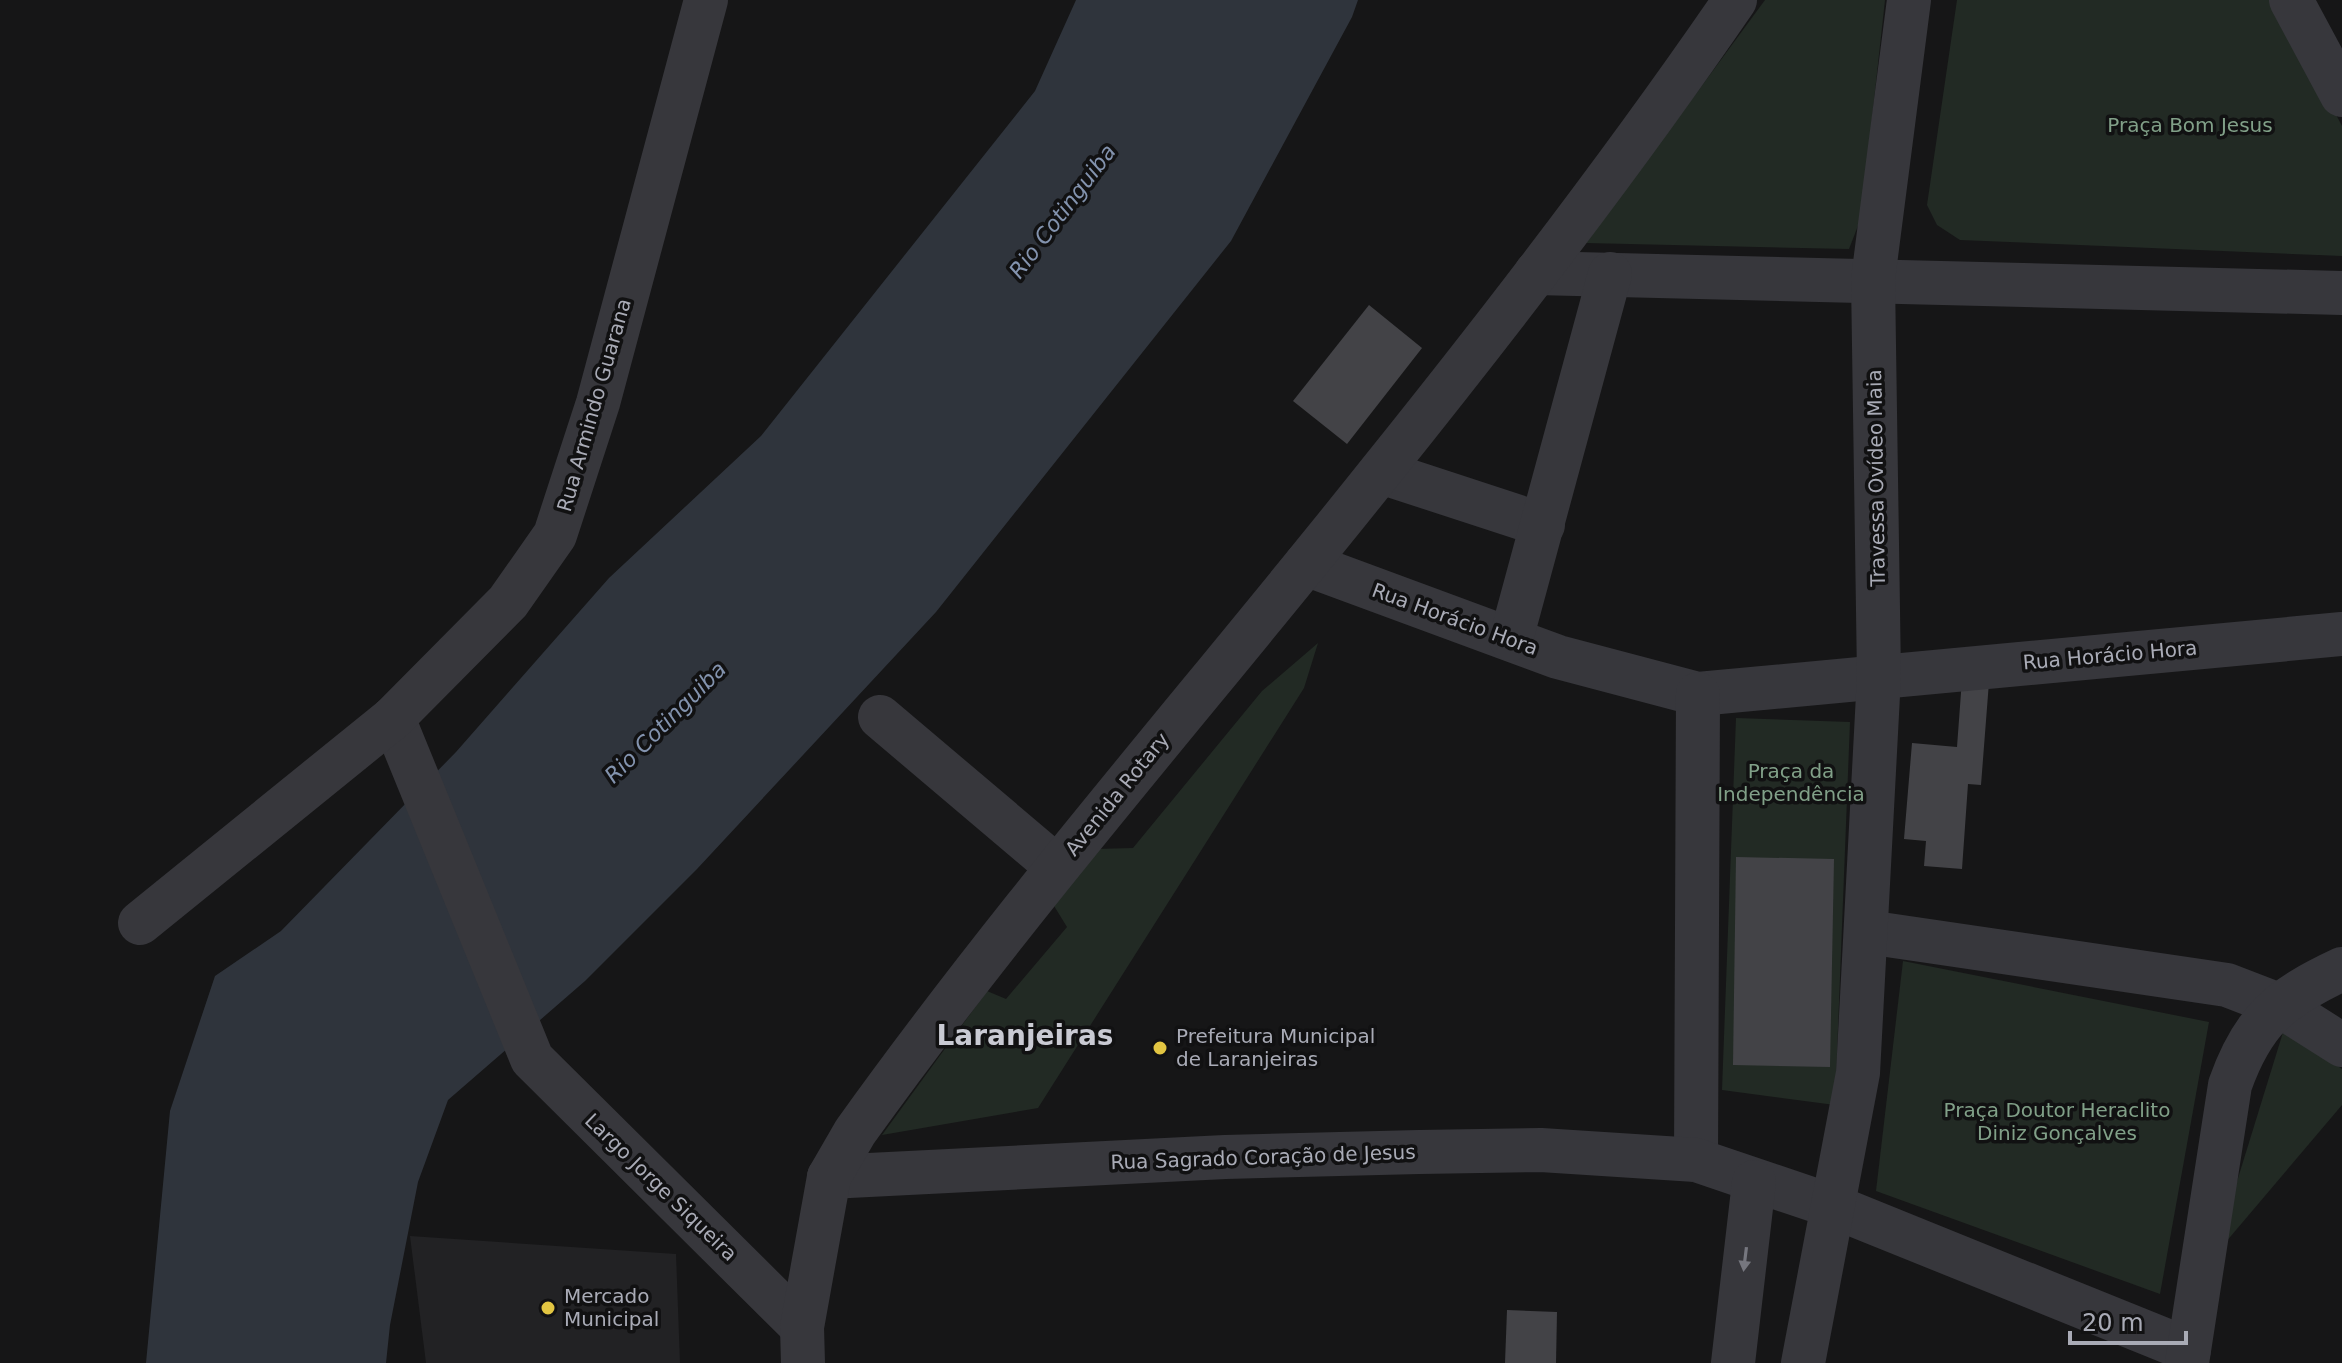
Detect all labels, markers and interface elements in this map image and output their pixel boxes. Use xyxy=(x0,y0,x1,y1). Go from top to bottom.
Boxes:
park label: Praça Bom Jesus xyxy=(2107,113,2273,137)
water label: Rio Cotinguiba xyxy=(1004,140,1121,283)
street label: Rua Armindo Guarana xyxy=(552,296,636,514)
street label: Travessa Ovídeo Maia xyxy=(1862,369,1890,588)
street label: Rua Horácio Hora xyxy=(1369,578,1541,660)
street label: Rua Horácio Hora xyxy=(2022,635,2198,675)
water label: Rio Cotinguiba xyxy=(600,657,731,788)
street label: Avenida Rotary xyxy=(1060,727,1174,860)
park label: Praça da Independência xyxy=(1717,759,1865,806)
district label: Laranjeiras xyxy=(937,1019,1113,1052)
place label: Prefeitura Municipal de Laranjeiras xyxy=(1176,1024,1375,1071)
marker: Prefeitura Municipal de Laranjeiras xyxy=(1151,1039,1169,1057)
park label: Praça Doutor Heraclito Diniz Gonçalves xyxy=(1944,1098,2170,1145)
street label: Largo Jorge Siqueira xyxy=(580,1108,742,1266)
street label: Rua Sagrado Coração de Jesus xyxy=(1110,1140,1416,1174)
one-way arrow xyxy=(1738,1247,1751,1272)
place label: Mercado Municipal xyxy=(564,1284,659,1331)
scale bar xyxy=(2070,1295,2186,1345)
marker: Mercado Municipal xyxy=(539,1299,557,1317)
text: 20 m xyxy=(2082,1309,2144,1337)

